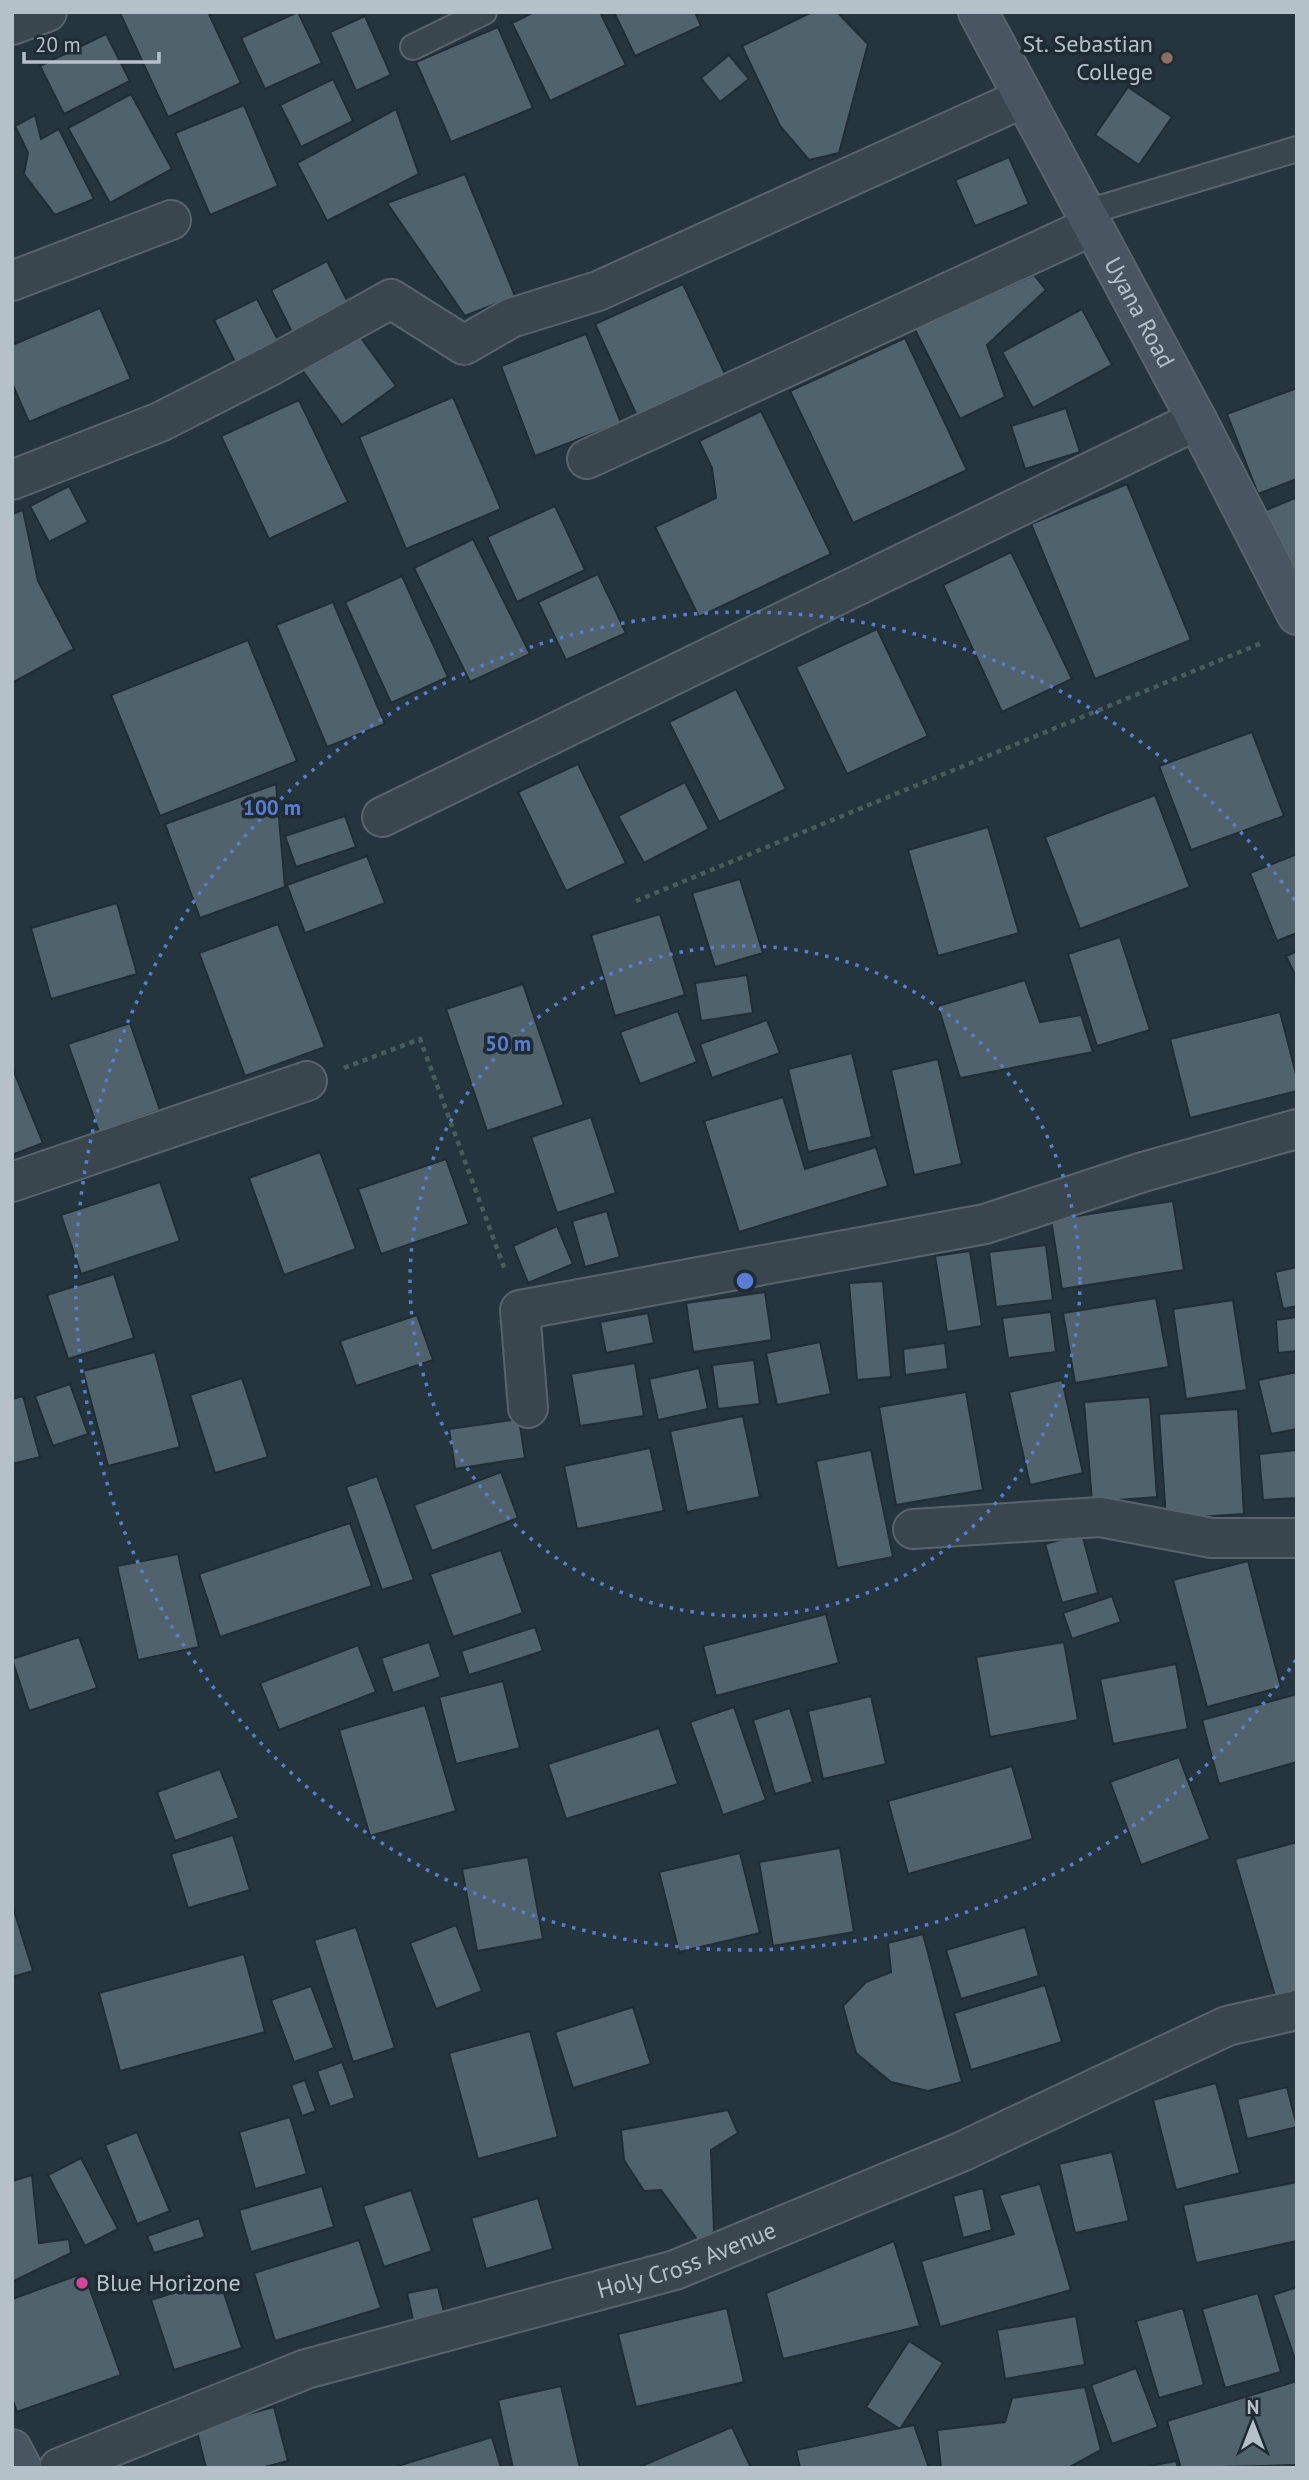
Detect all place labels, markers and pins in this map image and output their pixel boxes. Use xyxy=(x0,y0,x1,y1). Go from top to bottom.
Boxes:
place label: St. Sebastian College xyxy=(1023,28,1153,87)
marker: St. Sebastian College xyxy=(1159,50,1175,66)
centre of rings xyxy=(733,1269,757,1293)
place label: Blue Horizone xyxy=(96,2267,241,2298)
marker: Blue Horizone xyxy=(74,2275,90,2291)

